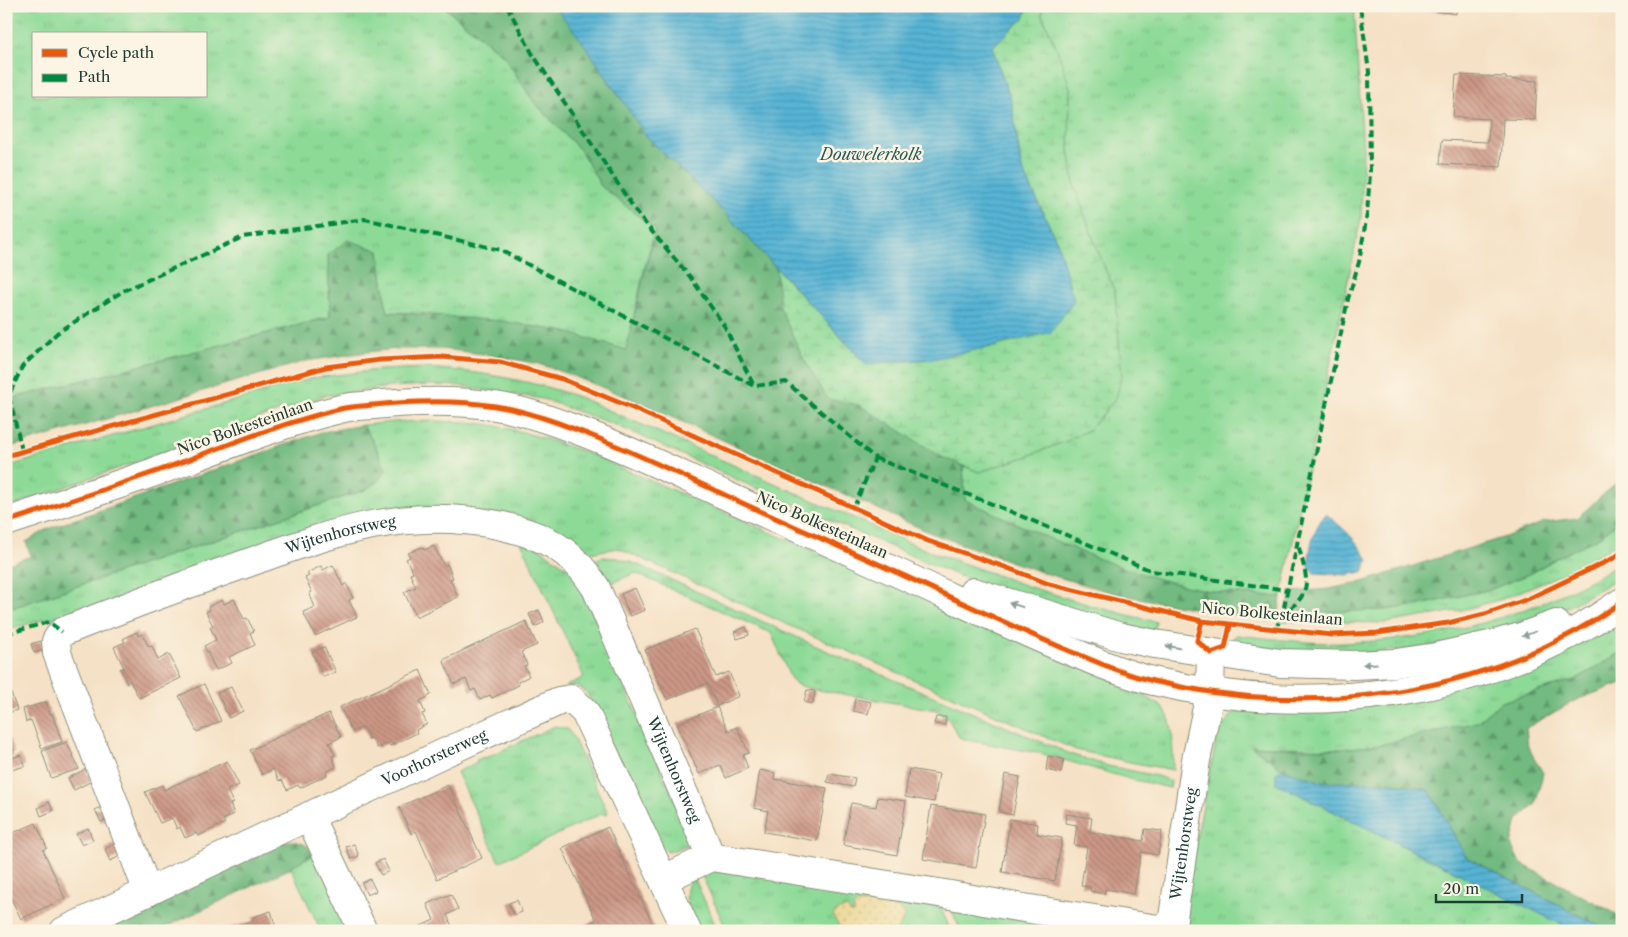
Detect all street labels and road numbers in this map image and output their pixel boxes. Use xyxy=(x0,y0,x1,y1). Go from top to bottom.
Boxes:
street label: Nico Bolkesteinlaan xyxy=(174,394,316,459)
street label: Nico Bolkesteinlaan xyxy=(753,487,892,562)
street label: Wijtenhorstweg xyxy=(282,511,397,558)
street label: Nico Bolkesteinlaan xyxy=(1200,598,1344,629)
street label: Wijtenhorstweg xyxy=(643,713,705,826)
street label: Voorhorsterweg xyxy=(378,725,490,790)
street label: Wijtenhorstweg xyxy=(1166,786,1201,902)

